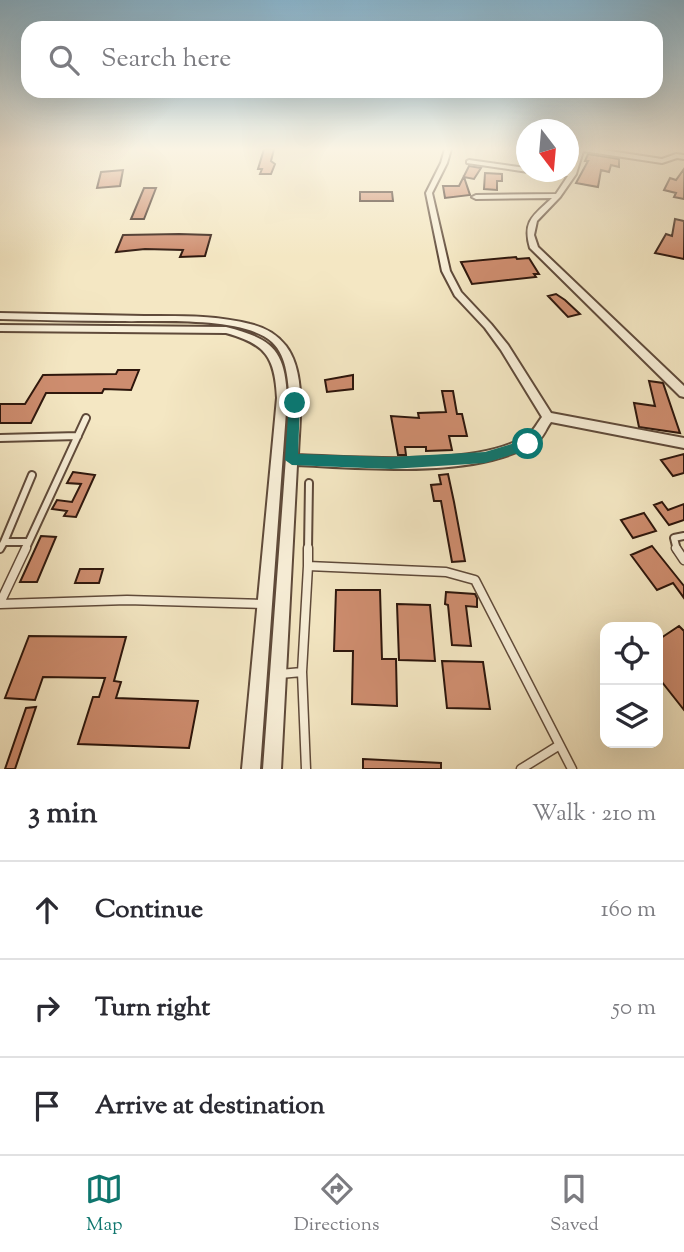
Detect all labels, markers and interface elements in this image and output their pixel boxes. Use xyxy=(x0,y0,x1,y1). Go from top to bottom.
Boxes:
search box xyxy=(21,21,663,98)
icon: search xyxy=(45,41,83,79)
text: Search here xyxy=(101,41,231,78)
north arrow xyxy=(516,119,579,182)
route end xyxy=(279,387,310,418)
route start xyxy=(512,428,543,459)
map controls xyxy=(600,622,663,748)
button: locate xyxy=(600,622,663,685)
button: layers xyxy=(600,685,663,748)
text: 3 min xyxy=(28,793,98,836)
text: Walk · 210 m xyxy=(532,798,656,831)
icon: ahead xyxy=(28,891,66,929)
text: Continue xyxy=(95,892,203,929)
text: 160 m xyxy=(601,894,656,927)
icon: right xyxy=(28,989,66,1027)
text: Turn right xyxy=(95,990,210,1027)
text: 50 m xyxy=(612,992,656,1025)
icon: arrive xyxy=(28,1087,66,1125)
text: Arrive at destination xyxy=(95,1088,325,1125)
tab: Map xyxy=(85,1170,123,1239)
tab: Directions xyxy=(294,1170,379,1239)
tab: Saved xyxy=(550,1170,599,1239)

